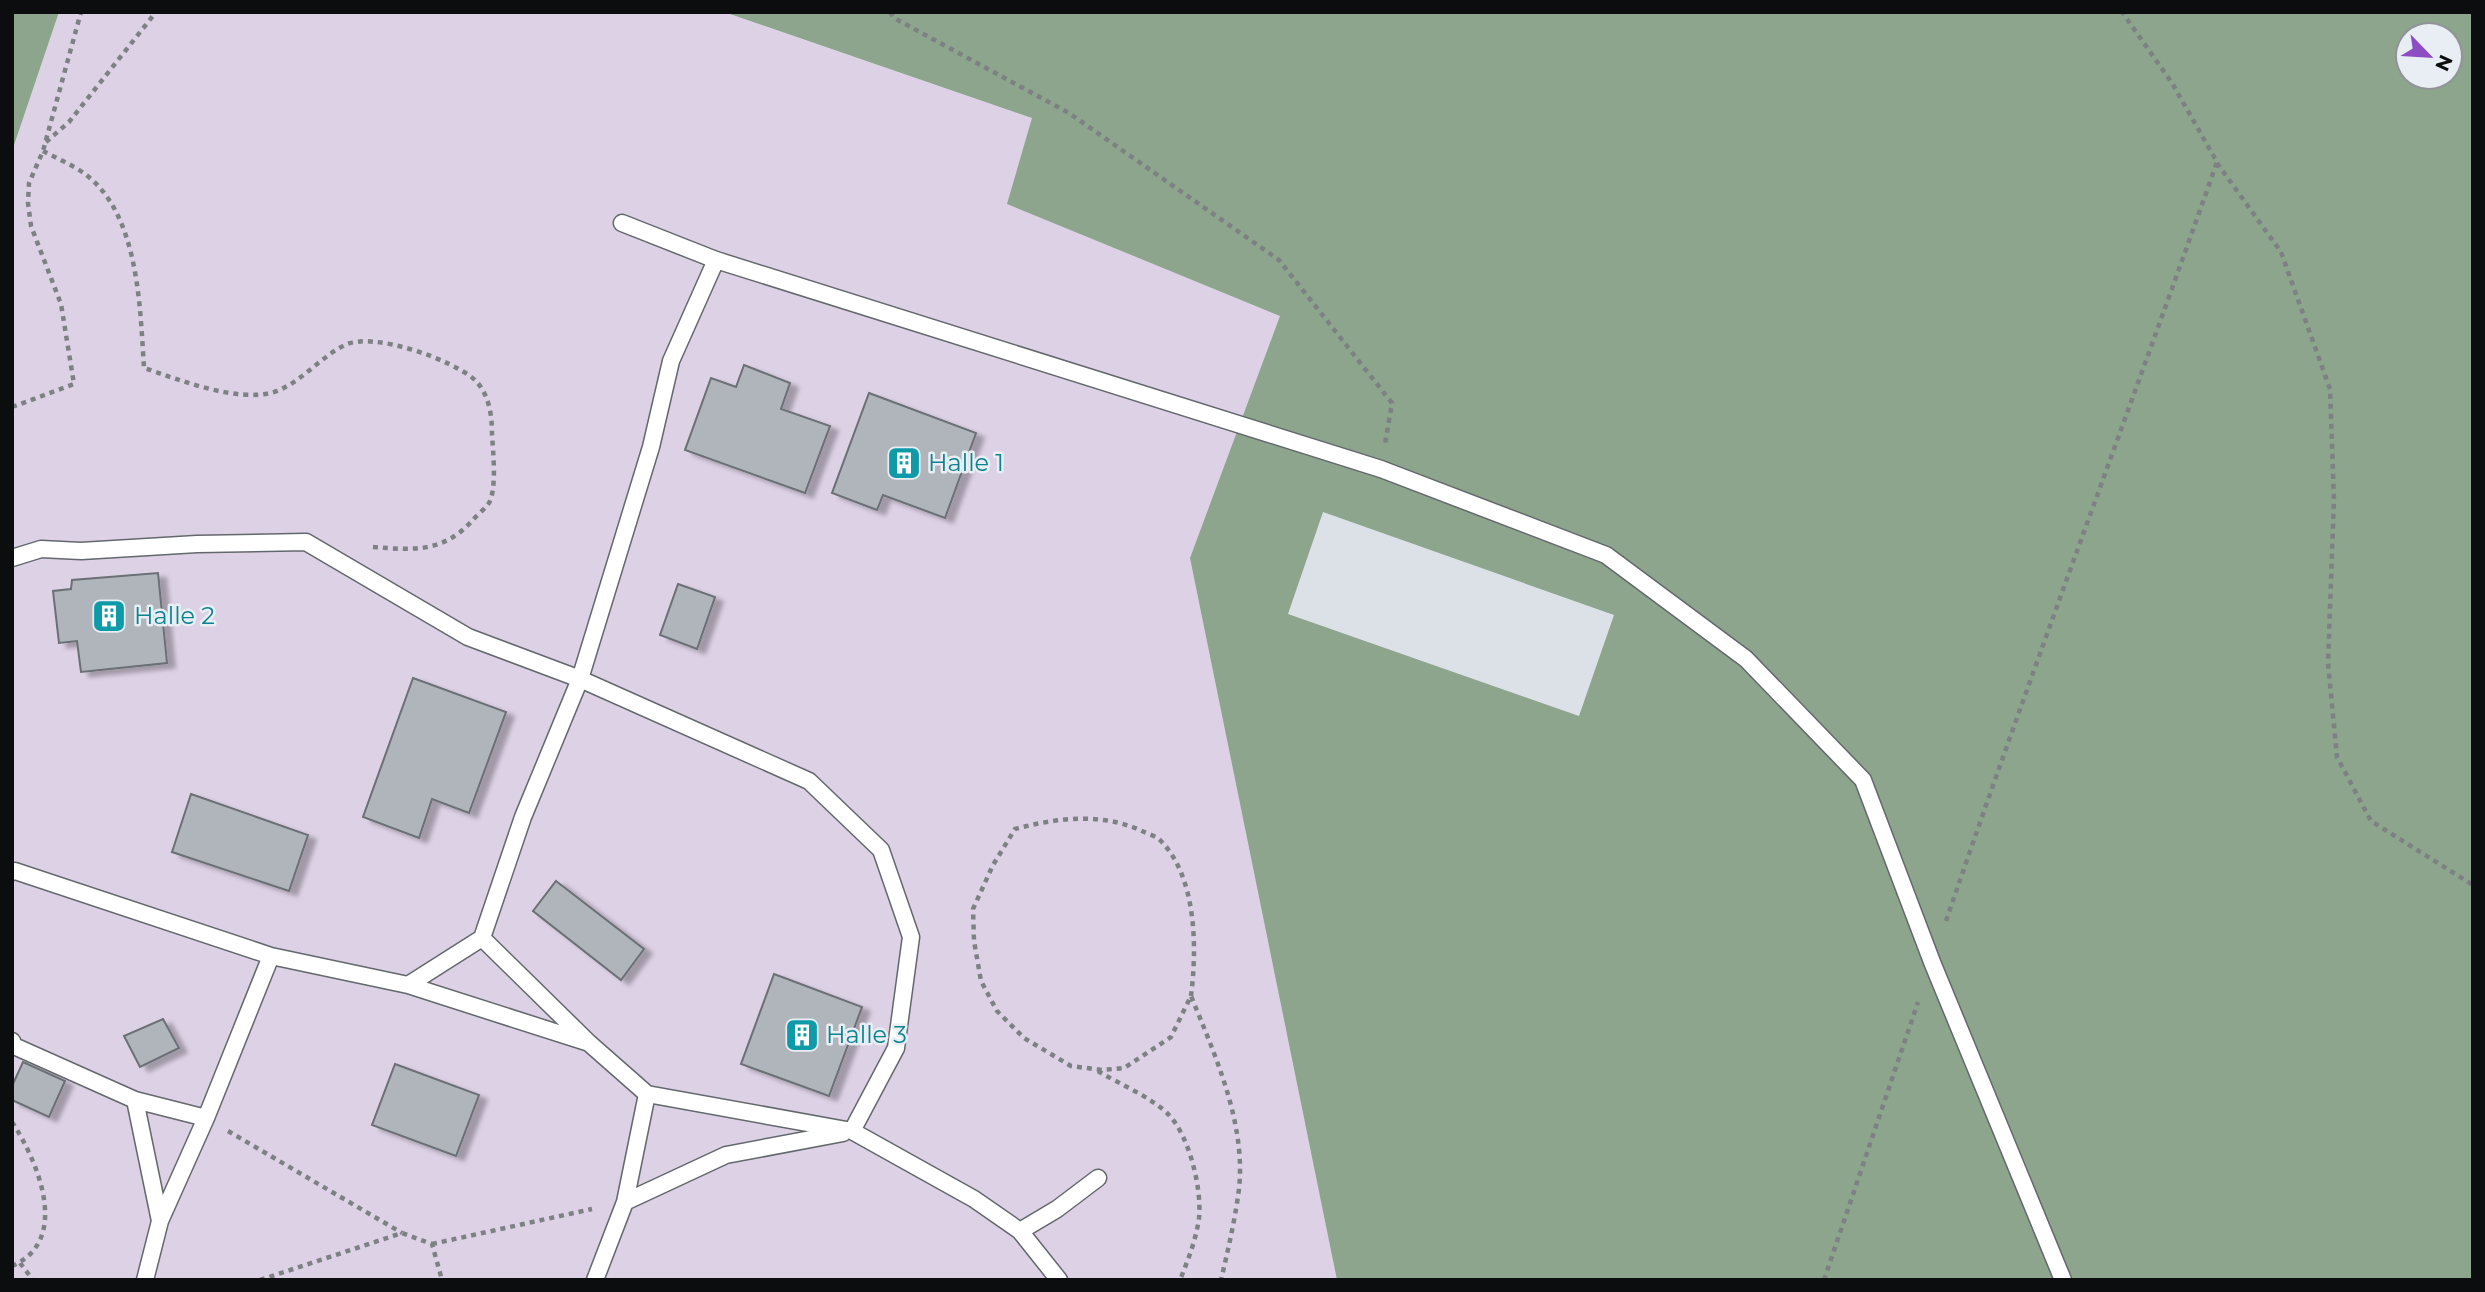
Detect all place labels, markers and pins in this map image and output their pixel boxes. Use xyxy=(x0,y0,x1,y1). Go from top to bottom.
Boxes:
building icon: Halle 1 xyxy=(885,444,923,482)
place label: Halle 1 xyxy=(928,448,1004,477)
building icon: Halle 2 xyxy=(90,597,128,635)
place label: Halle 2 xyxy=(134,601,215,630)
building icon: Halle 3 xyxy=(783,1016,821,1054)
place label: Halle 3 xyxy=(826,1020,907,1049)

